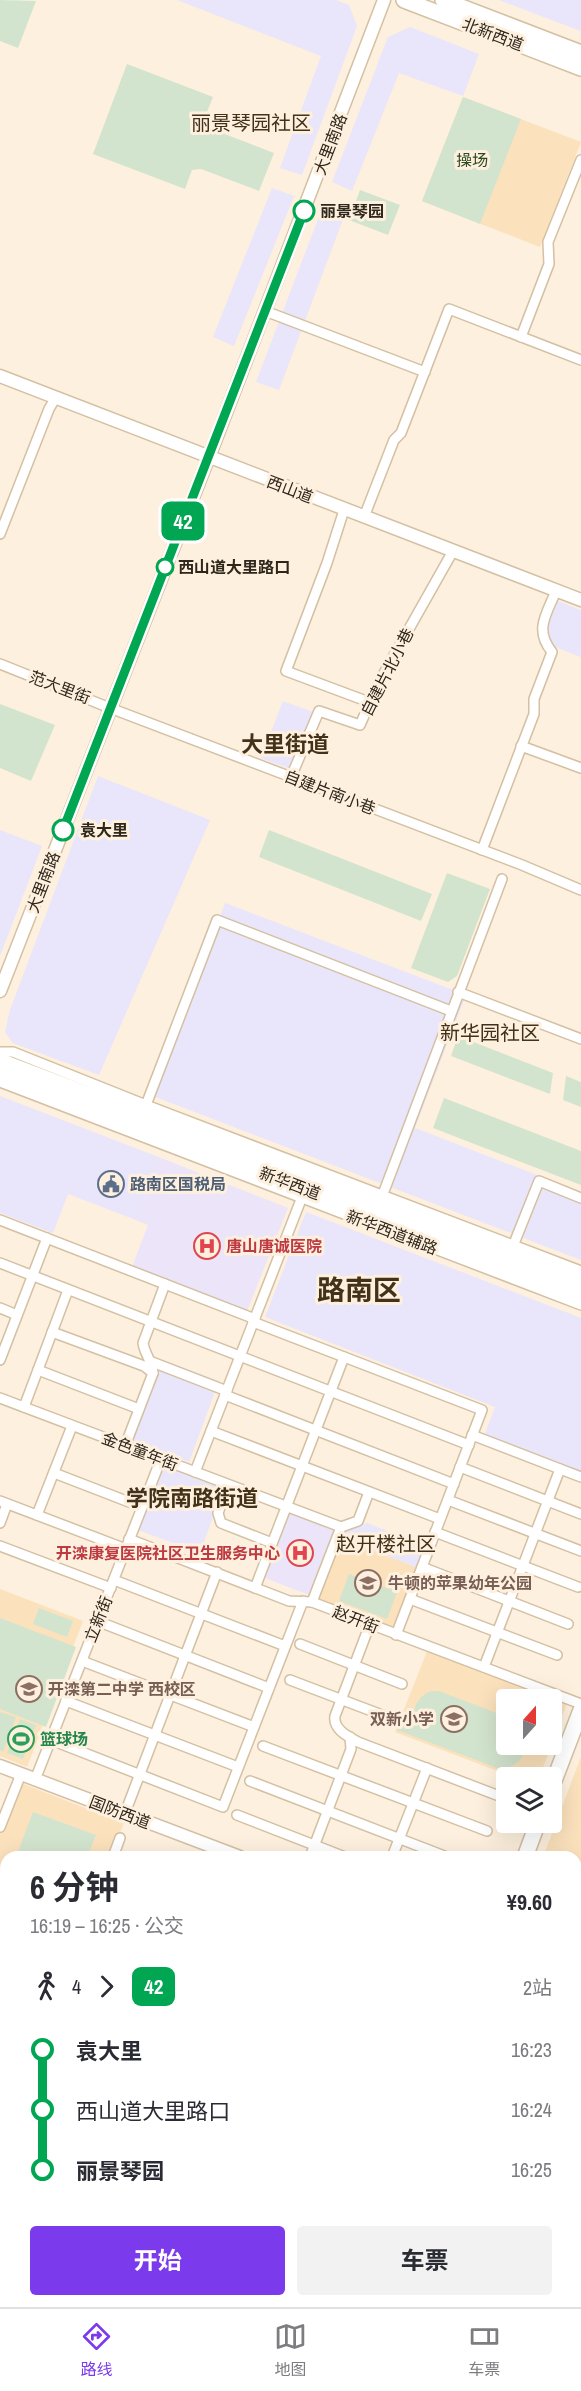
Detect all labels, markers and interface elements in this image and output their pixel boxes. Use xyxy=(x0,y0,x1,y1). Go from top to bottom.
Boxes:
street label: 北新西道 xyxy=(459,12,527,56)
district label: 丽景琴园社区 xyxy=(191,109,311,136)
street label: 大里南路 xyxy=(308,110,352,178)
park label: 操场 xyxy=(456,149,488,171)
marker: 丽景琴园 xyxy=(293,200,315,222)
place label: 丽景琴园 xyxy=(320,200,384,222)
street label: 西山道 xyxy=(264,470,316,508)
line badge: 42 xyxy=(156,502,210,540)
text: 42 xyxy=(173,507,193,536)
place label: 西山道大里路口 xyxy=(178,556,290,578)
marker: 西山道大里路口 xyxy=(156,558,174,576)
street label: 自建片北小巷 xyxy=(355,624,419,720)
street label: 范大里街 xyxy=(26,665,94,709)
district label: 大里街道 xyxy=(241,729,329,759)
street label: 自建片南小巷 xyxy=(281,765,379,819)
marker: 袁大里 xyxy=(52,819,74,841)
place label: 袁大里 xyxy=(80,819,128,841)
street label: 大里南路 xyxy=(21,848,65,916)
district label: 新华园社区 xyxy=(440,1019,540,1046)
street label: 新华西道 xyxy=(256,1161,324,1205)
public building icon: 路南区国税局 xyxy=(96,1169,126,1199)
place label: 路南区国税局 xyxy=(130,1173,226,1195)
street label: 新华西道辅路 xyxy=(343,1205,441,1259)
hospital icon: 唐山唐诚医院 xyxy=(192,1231,222,1261)
place label: 唐山唐诚医院 xyxy=(226,1235,322,1257)
district label: 路南区 xyxy=(317,1271,401,1309)
street label: 金色童年街 xyxy=(99,1426,181,1476)
district label: 学院南路街道 xyxy=(126,1483,258,1513)
district label: 赵开楼社区 xyxy=(336,1530,436,1557)
hospital icon: 开滦康复医院社区卫生服务中心 xyxy=(285,1538,315,1568)
place label: 开滦康复医院社区卫生服务中心 xyxy=(56,1542,280,1564)
school or university icon: 牛顿的苹果幼年公园 xyxy=(353,1568,383,1598)
place label: 牛顿的苹果幼年公园 xyxy=(388,1572,532,1594)
street label: 立新街 xyxy=(79,1593,117,1645)
street label: 赵开街 xyxy=(330,1600,382,1638)
school or university icon: 开滦第二中学 西校区 xyxy=(14,1674,44,1704)
place label: 开滦第二中学 西校区 xyxy=(48,1678,196,1700)
north arrow xyxy=(496,1689,562,1755)
map controls xyxy=(496,1689,562,1833)
school or university icon: 双新小学 xyxy=(439,1704,469,1734)
place label: 双新小学 xyxy=(370,1708,434,1730)
sports icon: 篮球场 xyxy=(6,1724,36,1754)
place label: 篮球场 xyxy=(40,1728,88,1750)
button: layers xyxy=(496,1767,562,1833)
street label: 国防西道 xyxy=(86,1790,154,1834)
text: 6 分钟 xyxy=(30,1865,119,1909)
text: ¥9.60 xyxy=(507,1887,552,1917)
text: 16:19 – 16:25 · 公交 xyxy=(30,1912,184,1939)
icon: walk xyxy=(30,1970,63,2003)
icon: forward xyxy=(90,1970,123,2003)
text: 42 xyxy=(144,1972,163,2001)
text: 4 xyxy=(72,1973,81,2000)
text: 2站 xyxy=(523,1974,552,2001)
text: 袁大里 xyxy=(76,2036,142,2066)
text: 16:23 xyxy=(511,2036,552,2063)
text: 西山道大里路口 xyxy=(76,2096,230,2126)
text: 16:24 xyxy=(511,2096,552,2123)
text: 丽景琴园 xyxy=(76,2156,164,2186)
text: 16:25 xyxy=(511,2156,552,2183)
button: 开始 xyxy=(30,2226,285,2295)
button: 车票 xyxy=(297,2226,552,2295)
tab: 路线 xyxy=(80,2320,113,2380)
tab: 地图 xyxy=(274,2320,307,2380)
tab: 车票 xyxy=(468,2320,501,2380)

